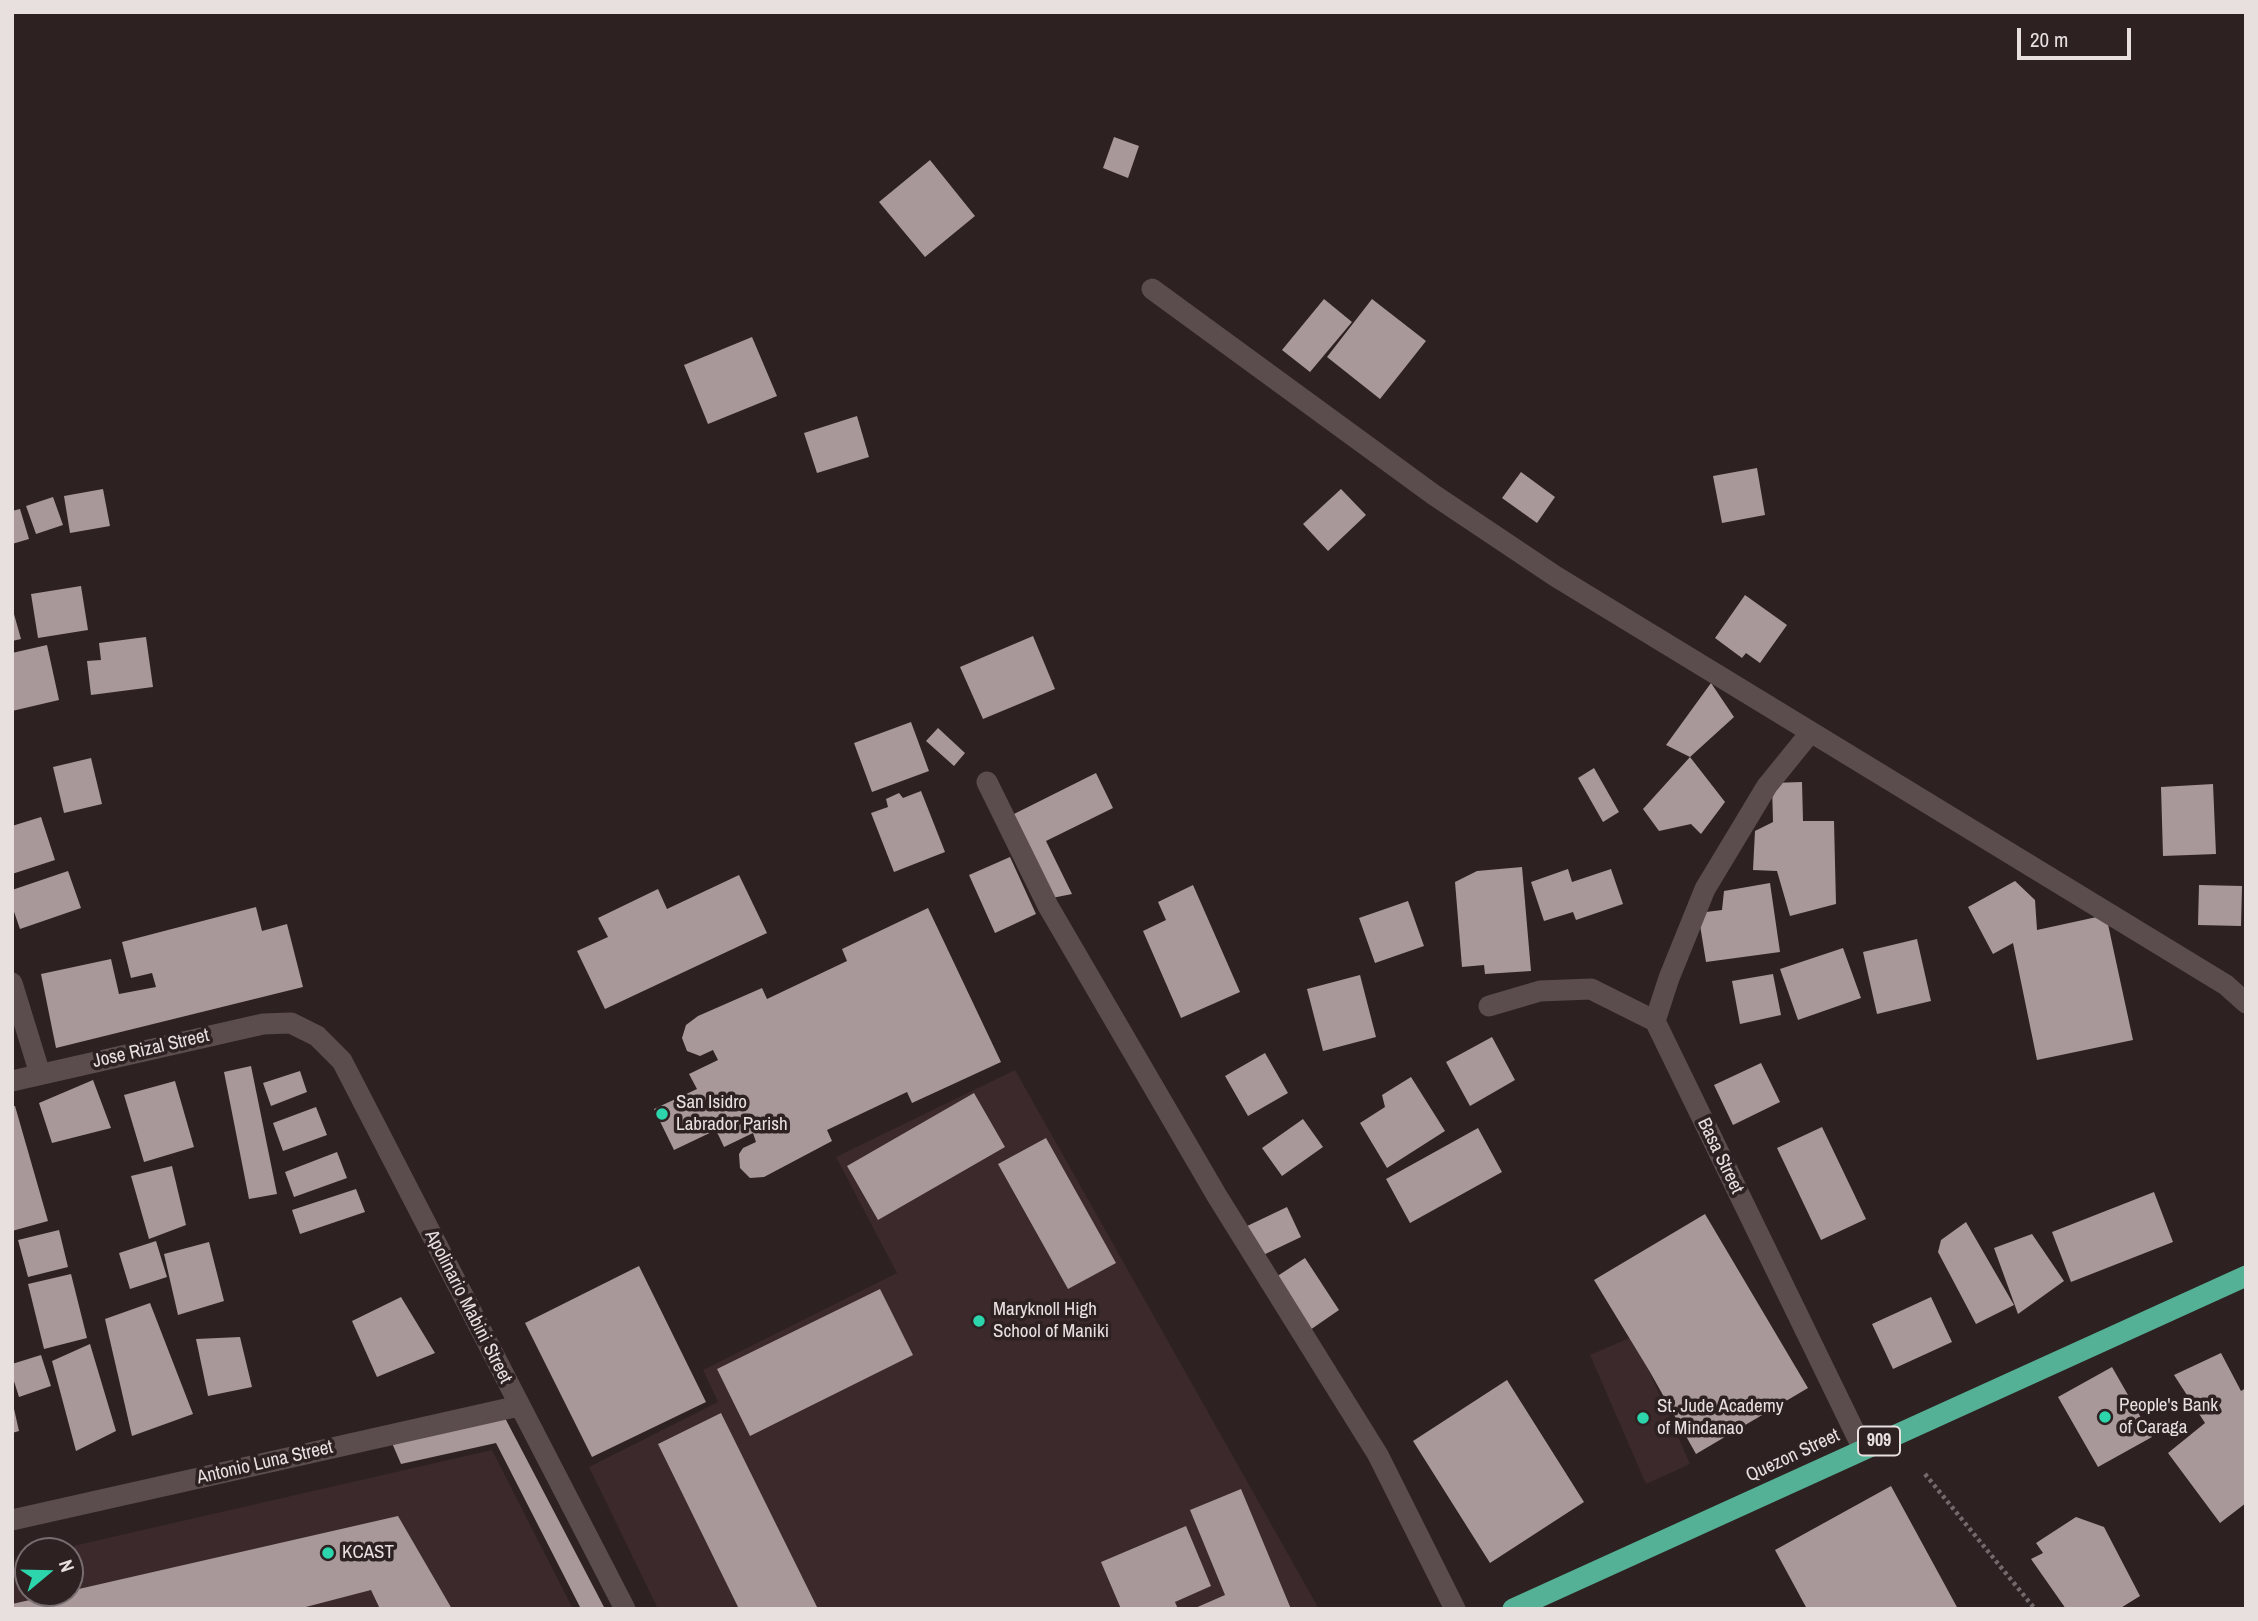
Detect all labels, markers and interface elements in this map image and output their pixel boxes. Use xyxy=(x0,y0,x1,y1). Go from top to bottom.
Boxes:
scale bar xyxy=(2020,14,2134,58)
text: 20 m xyxy=(2030,25,2068,54)
street label: Jose Rizal Street xyxy=(91,1025,211,1073)
place label: San Isidro Labrador Parish xyxy=(676,1092,788,1136)
marker: San Isidro Labrador Parish xyxy=(654,1106,670,1122)
street label: Basa Street xyxy=(1692,1114,1748,1198)
street label: Apolinario Mabini Street xyxy=(420,1227,516,1387)
place label: Maryknoll High School of Maniki xyxy=(993,1299,1109,1343)
marker: Maryknoll High School of Maniki xyxy=(971,1313,987,1329)
place label: People's Bank of Caraga xyxy=(2119,1395,2218,1439)
place label: St. Jude Academy of Mindanao xyxy=(1657,1396,1783,1440)
marker: People's Bank of Caraga xyxy=(2097,1409,2113,1425)
marker: St. Jude Academy of Mindanao xyxy=(1635,1410,1651,1426)
street label: Quezon Street xyxy=(1743,1424,1843,1488)
road number: 909 xyxy=(1858,1426,1900,1456)
street label: Antonio Luna Street xyxy=(195,1436,335,1490)
north arrow xyxy=(14,1537,84,1607)
place label: KCAST xyxy=(342,1542,394,1564)
marker: KCAST xyxy=(320,1545,336,1561)
text: N xyxy=(53,1556,81,1575)

